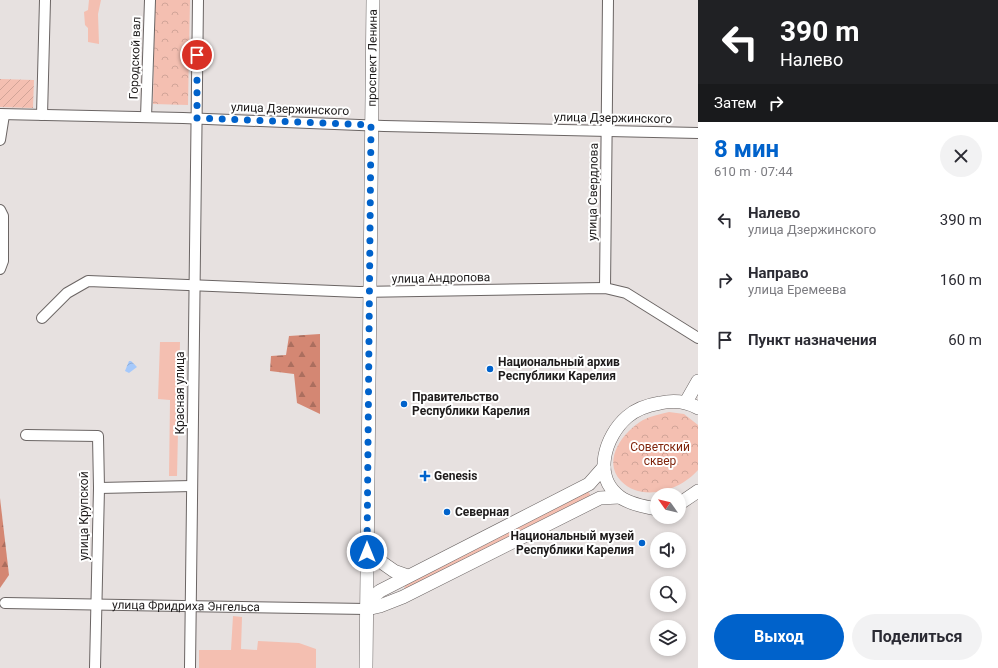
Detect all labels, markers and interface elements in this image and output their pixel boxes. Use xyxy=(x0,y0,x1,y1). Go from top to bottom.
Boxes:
street label: проспект Ленина xyxy=(365,9,380,107)
text: 390 m xyxy=(780,15,859,48)
street label: Городской вал xyxy=(127,16,143,99)
icon: left xyxy=(714,16,766,68)
pin xyxy=(180,38,214,72)
icon: arrive xyxy=(186,44,208,66)
text: Налево xyxy=(780,49,843,70)
icon: right xyxy=(765,92,787,114)
text: Затем xyxy=(714,94,757,112)
street label: улица Дзержинского xyxy=(231,100,350,118)
street label: улица Дзержинского xyxy=(554,110,672,126)
text: 8 мин xyxy=(714,135,779,163)
button: close xyxy=(940,135,982,177)
street label: улица Свердлова xyxy=(585,143,601,241)
text: 610 m · 07:44 xyxy=(714,164,793,179)
text: Налево xyxy=(748,204,800,222)
icon: left xyxy=(714,209,736,231)
text: 390 m xyxy=(940,211,982,229)
text: улица Дзержинского xyxy=(748,222,876,237)
text: Направо xyxy=(748,264,809,282)
icon: right xyxy=(714,269,736,291)
street label: улица Андропова xyxy=(392,270,490,286)
text: 160 m xyxy=(940,271,982,289)
text: улица Еремеева xyxy=(748,282,846,297)
icon: arrive xyxy=(714,329,736,351)
text: Пункт назначения xyxy=(748,331,877,349)
text: 60 m xyxy=(948,331,982,349)
street label: Красная улица xyxy=(173,351,187,435)
place label: Национальный архив Республики Карелия xyxy=(498,355,620,383)
marker: Национальный архив Республики Карелия xyxy=(485,364,495,374)
place label: Правительство Республики Карелия xyxy=(412,390,530,418)
marker: Правительство Республики Карелия xyxy=(399,399,409,409)
park label: Советский сквер xyxy=(630,440,690,468)
place label: Genesis xyxy=(434,469,477,483)
marker: Genesis xyxy=(419,470,431,482)
street label: улица Крупской xyxy=(77,471,91,561)
north arrow xyxy=(650,488,686,524)
map controls xyxy=(650,488,686,656)
place label: Северная xyxy=(455,505,509,519)
marker: Северная xyxy=(442,507,452,517)
place label: Национальный музей Республики Карелия xyxy=(510,529,634,557)
position arrow xyxy=(346,531,388,573)
button: sound xyxy=(650,532,686,568)
marker: Национальный музей Республики Карелия xyxy=(637,538,647,548)
button: search xyxy=(650,576,686,612)
street label: улица Фридриха Энгельса xyxy=(112,598,260,614)
button: Выход xyxy=(714,614,844,660)
button: Поделиться xyxy=(852,614,982,660)
button: layers xyxy=(650,620,686,656)

